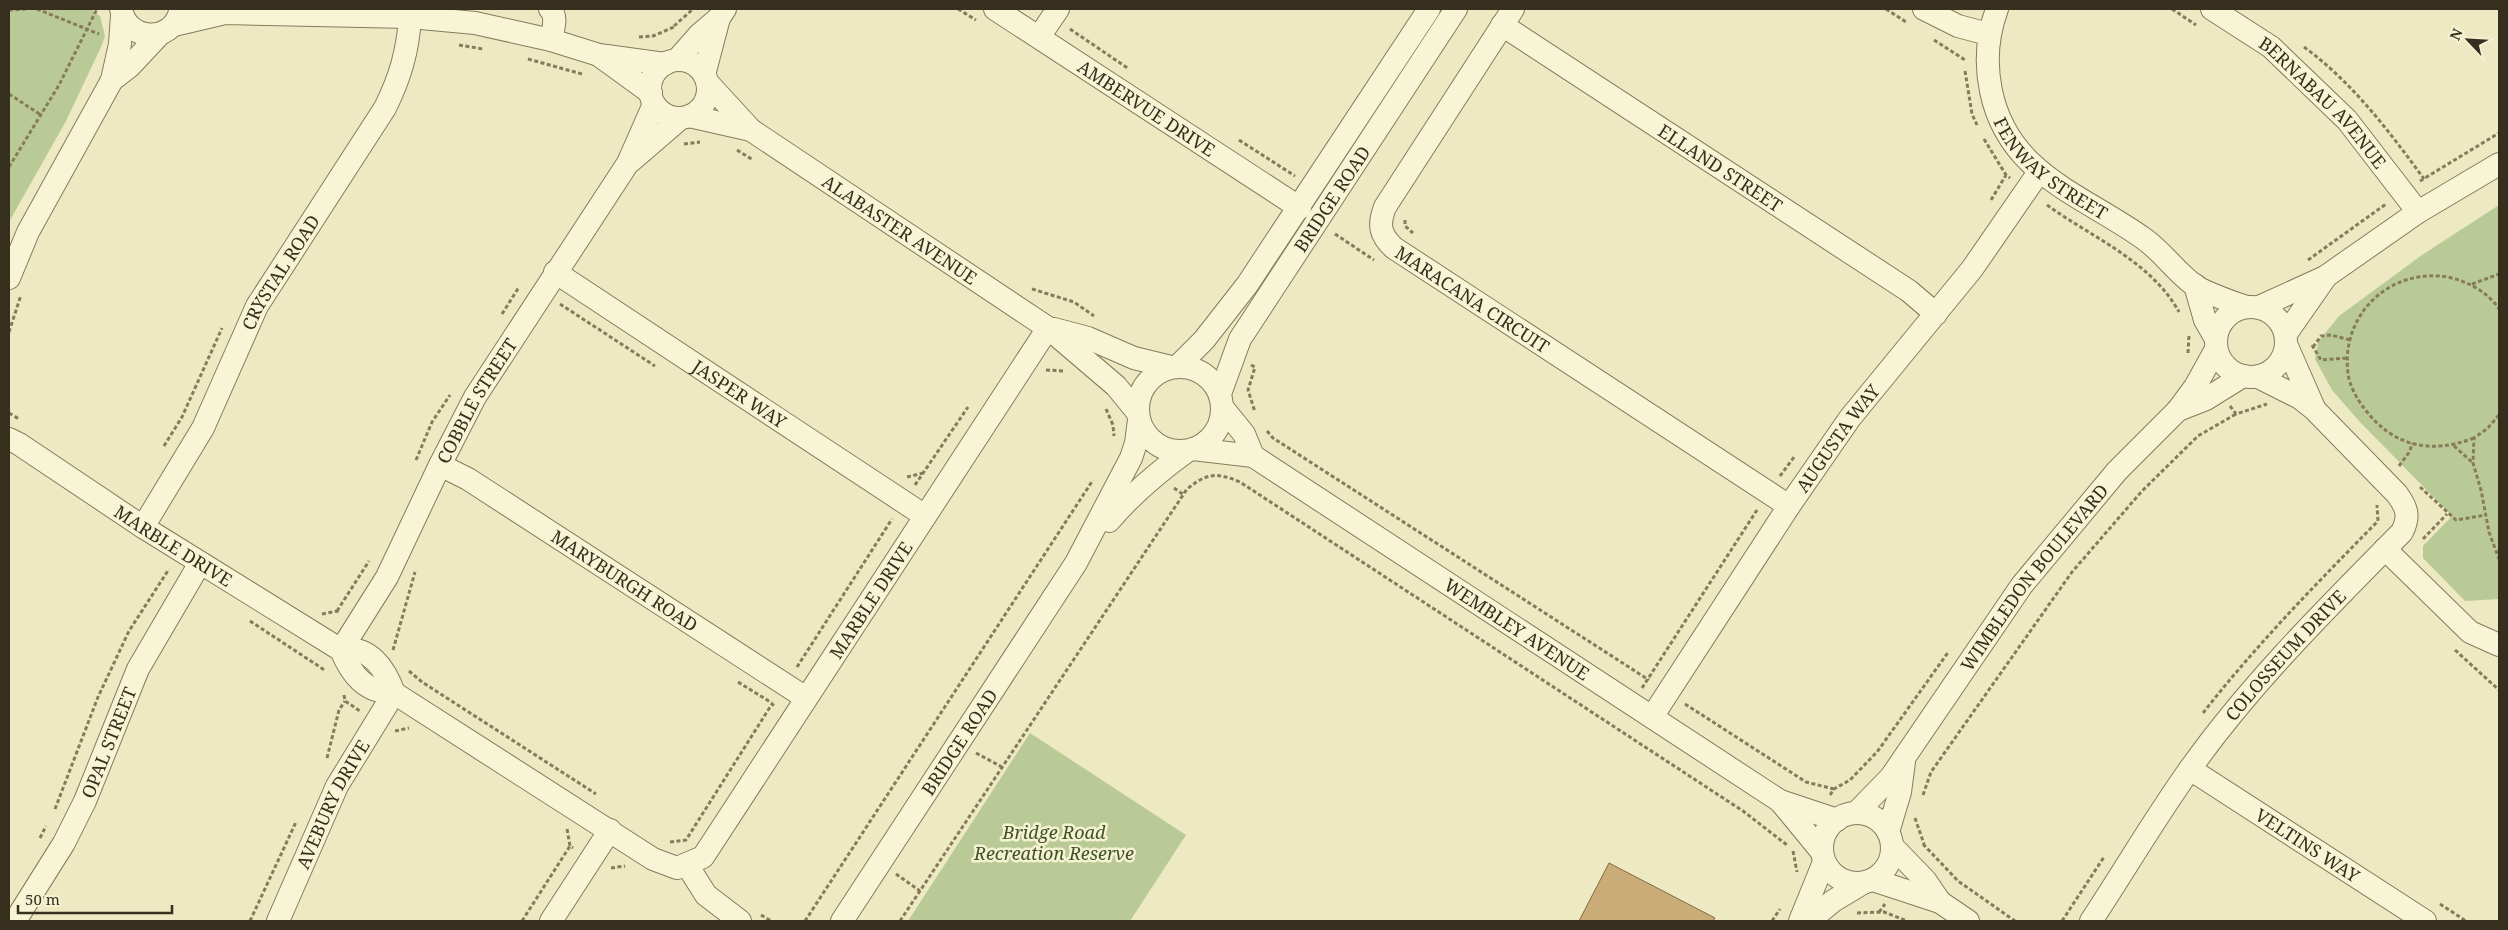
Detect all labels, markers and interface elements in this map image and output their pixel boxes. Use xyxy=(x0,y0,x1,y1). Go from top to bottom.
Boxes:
north arrow xyxy=(2443,15,2493,65)
text: N xyxy=(2445,25,2467,43)
street label: BERNABAU AVENUE xyxy=(2255,31,2392,173)
street label: AMBERVUE DRIVE xyxy=(1073,54,1220,162)
street label: FENWAY STREET xyxy=(1988,113,2112,225)
street label: ELLAND STREET xyxy=(1654,118,1787,217)
street label: BRIDGE ROAD xyxy=(1288,141,1375,257)
street label: ALABASTER AVENUE xyxy=(818,169,982,290)
street label: CRYSTAL ROAD xyxy=(236,210,325,334)
street label: MARACANA CIRCUIT xyxy=(1391,240,1554,358)
street label: COBBLE STREET xyxy=(431,334,522,468)
street label: JASPER WAY xyxy=(687,353,792,434)
street label: AUGUSTA WAY xyxy=(1790,379,1885,497)
street label: WIMBLEDON BOULEVARD xyxy=(1955,479,2113,676)
street label: MARBLE DRIVE xyxy=(110,499,237,592)
street label: MARYBURGH ROAD xyxy=(547,524,703,637)
street label: MARBLE DRIVE xyxy=(824,537,918,663)
street label: WEMBLEY AVENUE xyxy=(1440,572,1594,685)
street label: COLOSSEUM DRIVE xyxy=(2219,584,2351,726)
street label: OPAL STREET xyxy=(75,684,142,802)
street label: BRIDGE ROAD xyxy=(916,684,1003,800)
street label: AVEBURY DRIVE xyxy=(290,735,375,872)
street label: VELTINS WAY xyxy=(2251,803,2365,888)
park label: Bridge Road Recreation Reserve xyxy=(973,820,1134,865)
scale bar xyxy=(18,882,171,914)
text: 50 m xyxy=(25,889,60,909)

